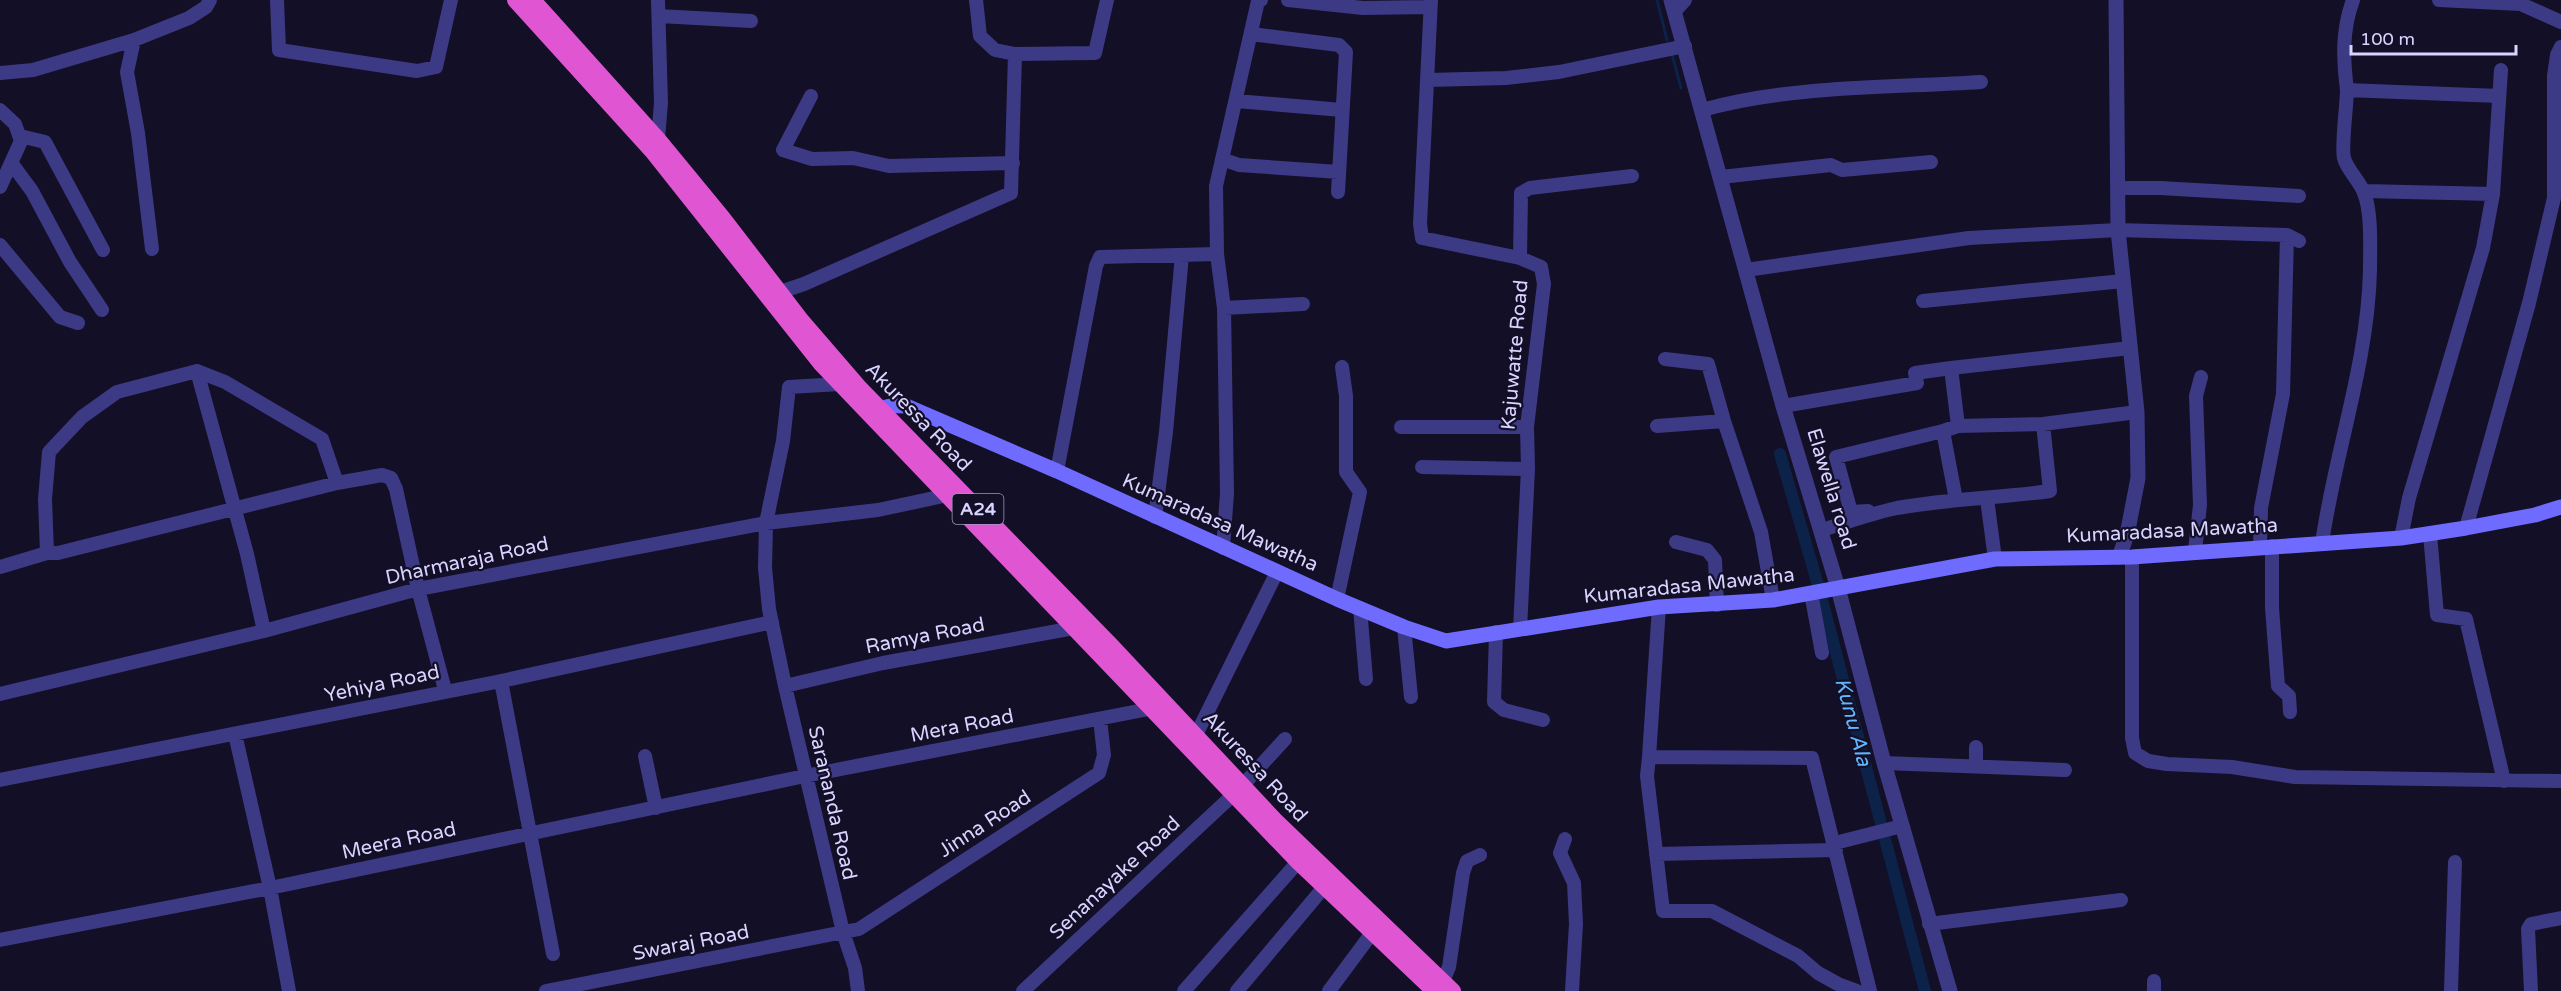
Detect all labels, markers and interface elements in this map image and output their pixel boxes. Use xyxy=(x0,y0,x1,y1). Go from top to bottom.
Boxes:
scale bar xyxy=(2351,18,2516,56)
text: 100 m xyxy=(2360,28,2415,50)
street label: Kajuwatte Road xyxy=(1496,279,1534,431)
street label: Akuressa Road xyxy=(860,357,976,477)
street label: Elawella road xyxy=(1801,425,1861,553)
street label: Kumaradasa Mawatha xyxy=(1118,469,1322,577)
road number: A24 xyxy=(952,494,1004,524)
street label: Kumaradasa Mawatha xyxy=(2065,513,2279,549)
street label: Dharmaraja Road xyxy=(383,532,551,590)
street label: Kumaradasa Mawatha xyxy=(1582,563,1796,609)
street label: Ramya Road xyxy=(863,613,987,659)
street label: Yehiya Road xyxy=(322,660,442,708)
water label: Kunu Ala xyxy=(1829,675,1877,770)
street label: Mera Road xyxy=(908,704,1016,748)
street label: Akuressa Road xyxy=(1198,707,1312,827)
street label: Sarananda Road xyxy=(803,724,861,882)
street label: Jinna Road xyxy=(934,785,1036,863)
street label: Senanayake Road xyxy=(1045,811,1185,945)
street label: Meera Road xyxy=(340,817,458,865)
street label: Swaraj Road xyxy=(631,920,751,966)

